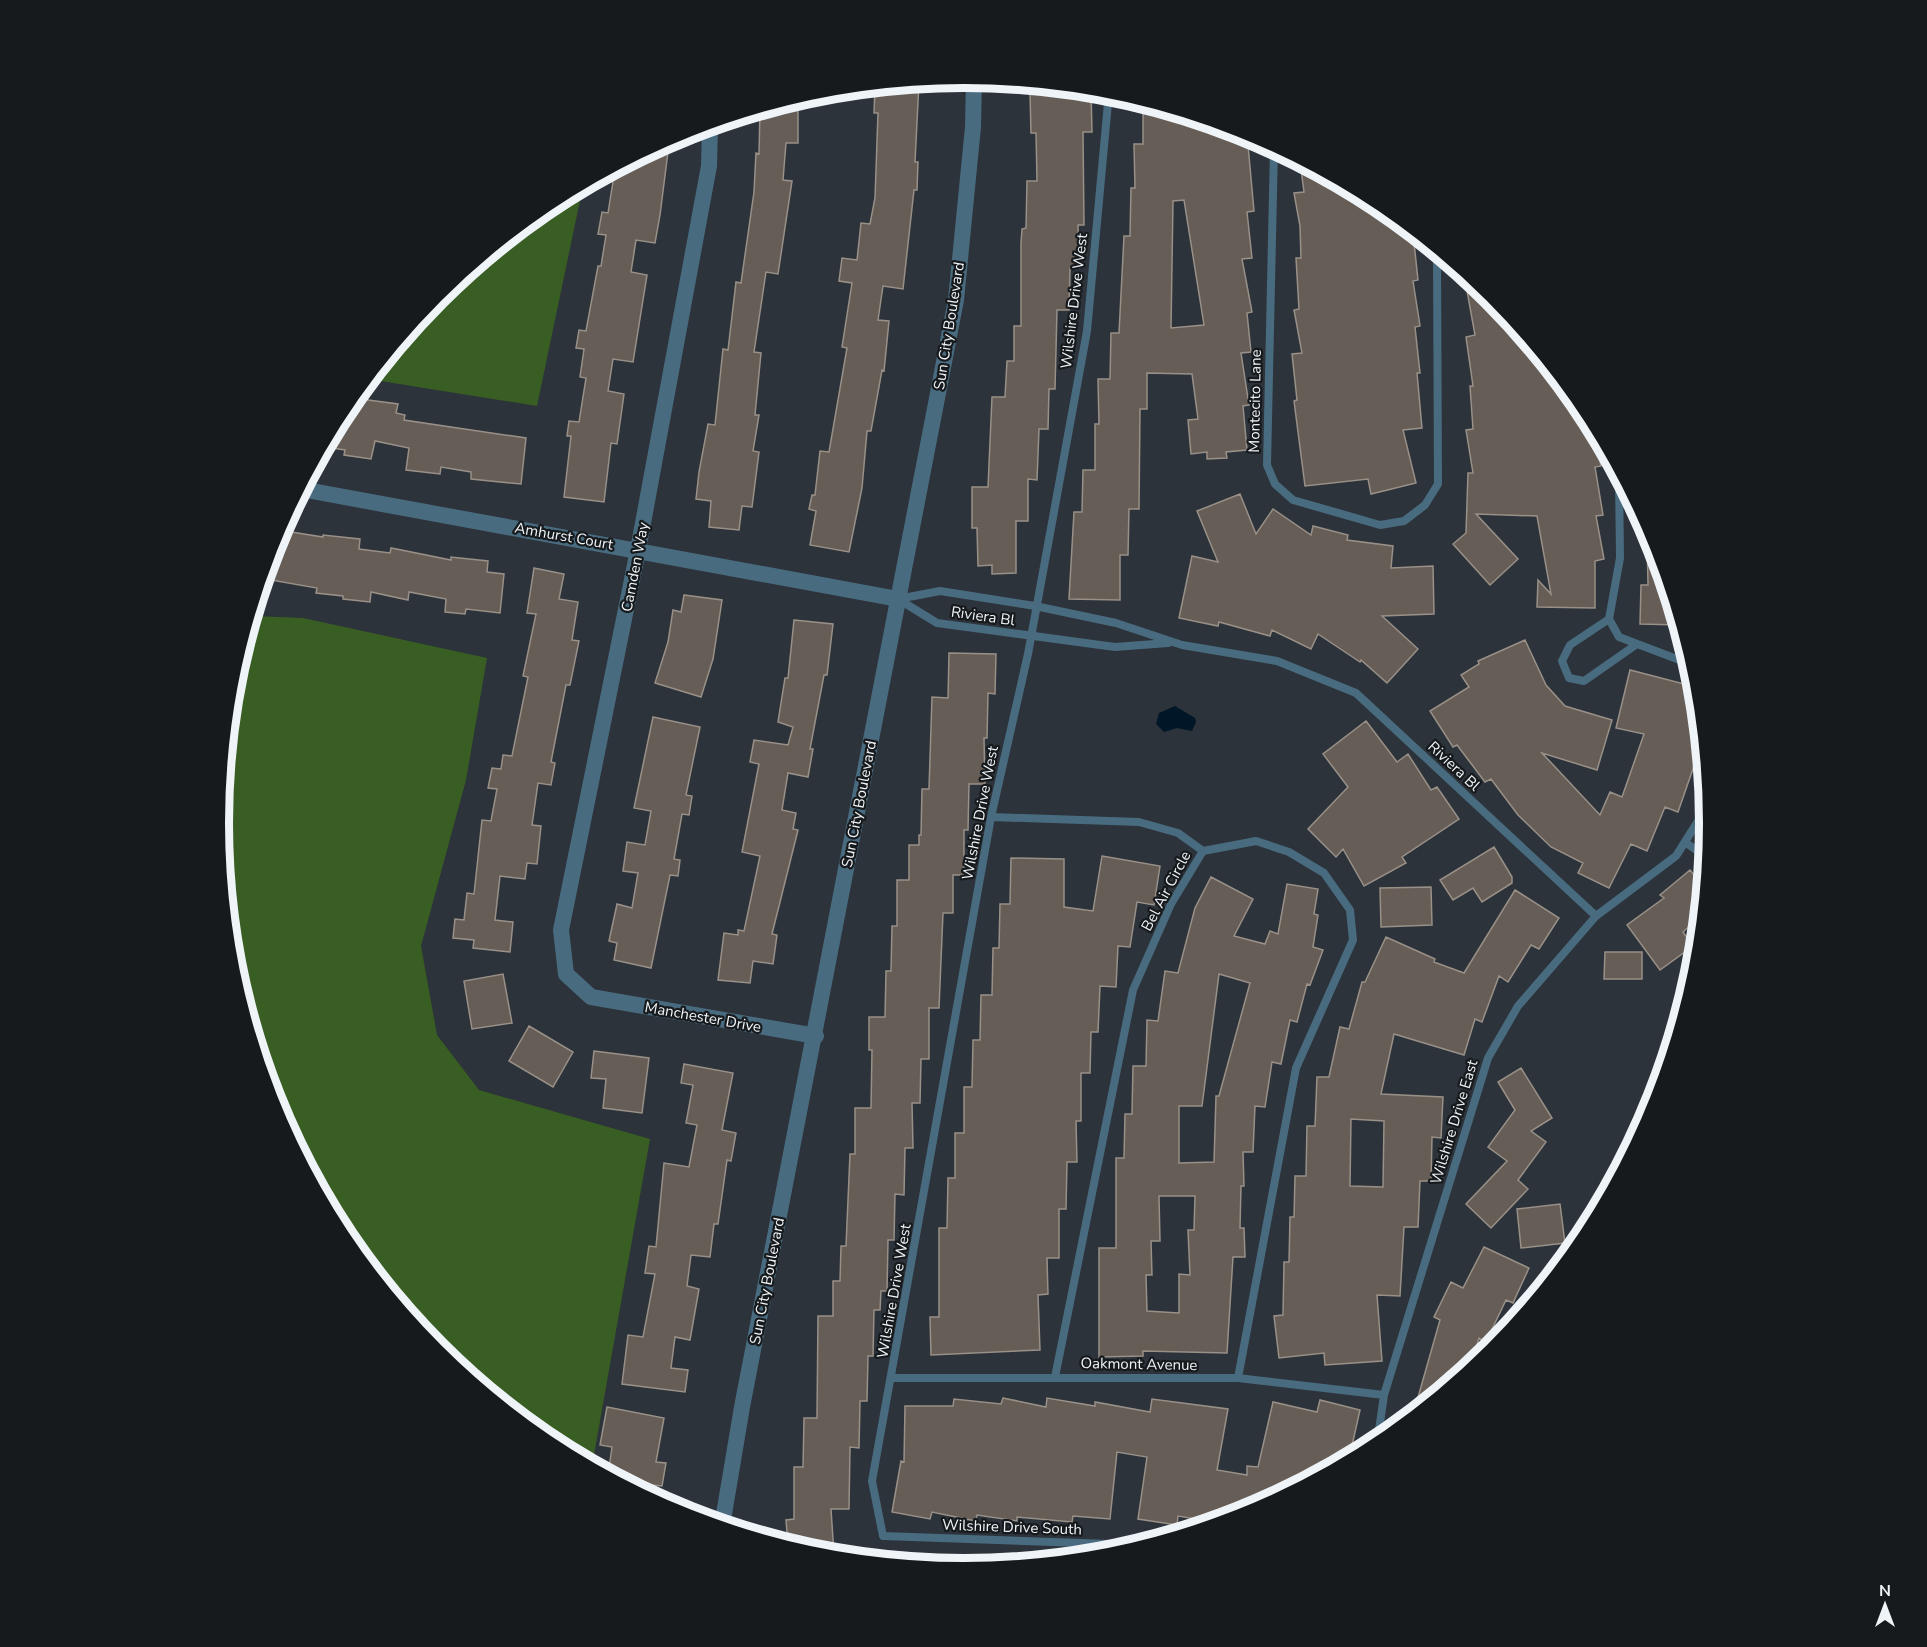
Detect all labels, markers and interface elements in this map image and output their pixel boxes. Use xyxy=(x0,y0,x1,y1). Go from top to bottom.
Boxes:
street label: Wilshire Drive West xyxy=(1056,231,1092,370)
street label: Sun City Boulevard xyxy=(929,261,969,391)
street label: Montecito Lane xyxy=(1244,349,1266,453)
street label: Amhurst Court xyxy=(513,518,616,555)
street label: Camden Way xyxy=(617,520,654,614)
street label: Riviera Bl xyxy=(950,602,1017,630)
street label: Riviera Bl xyxy=(1424,737,1485,796)
street label: Sun City Boulevard xyxy=(837,739,881,869)
street label: Wilshire Drive West xyxy=(957,744,1003,882)
street label: Bel Air Circle xyxy=(1136,847,1196,935)
street label: Manchester Drive xyxy=(643,997,763,1037)
street label: Wilshire Drive East xyxy=(1426,1057,1483,1187)
street label: Sun City Boulevard xyxy=(745,1216,789,1346)
street label: Wilshire Drive West xyxy=(872,1222,916,1360)
street label: Oakmont Avenue xyxy=(1080,1353,1198,1375)
street label: Wilshire Drive South xyxy=(942,1515,1082,1539)
north arrow xyxy=(1855,1575,1915,1635)
text: N xyxy=(1879,1580,1891,1602)

